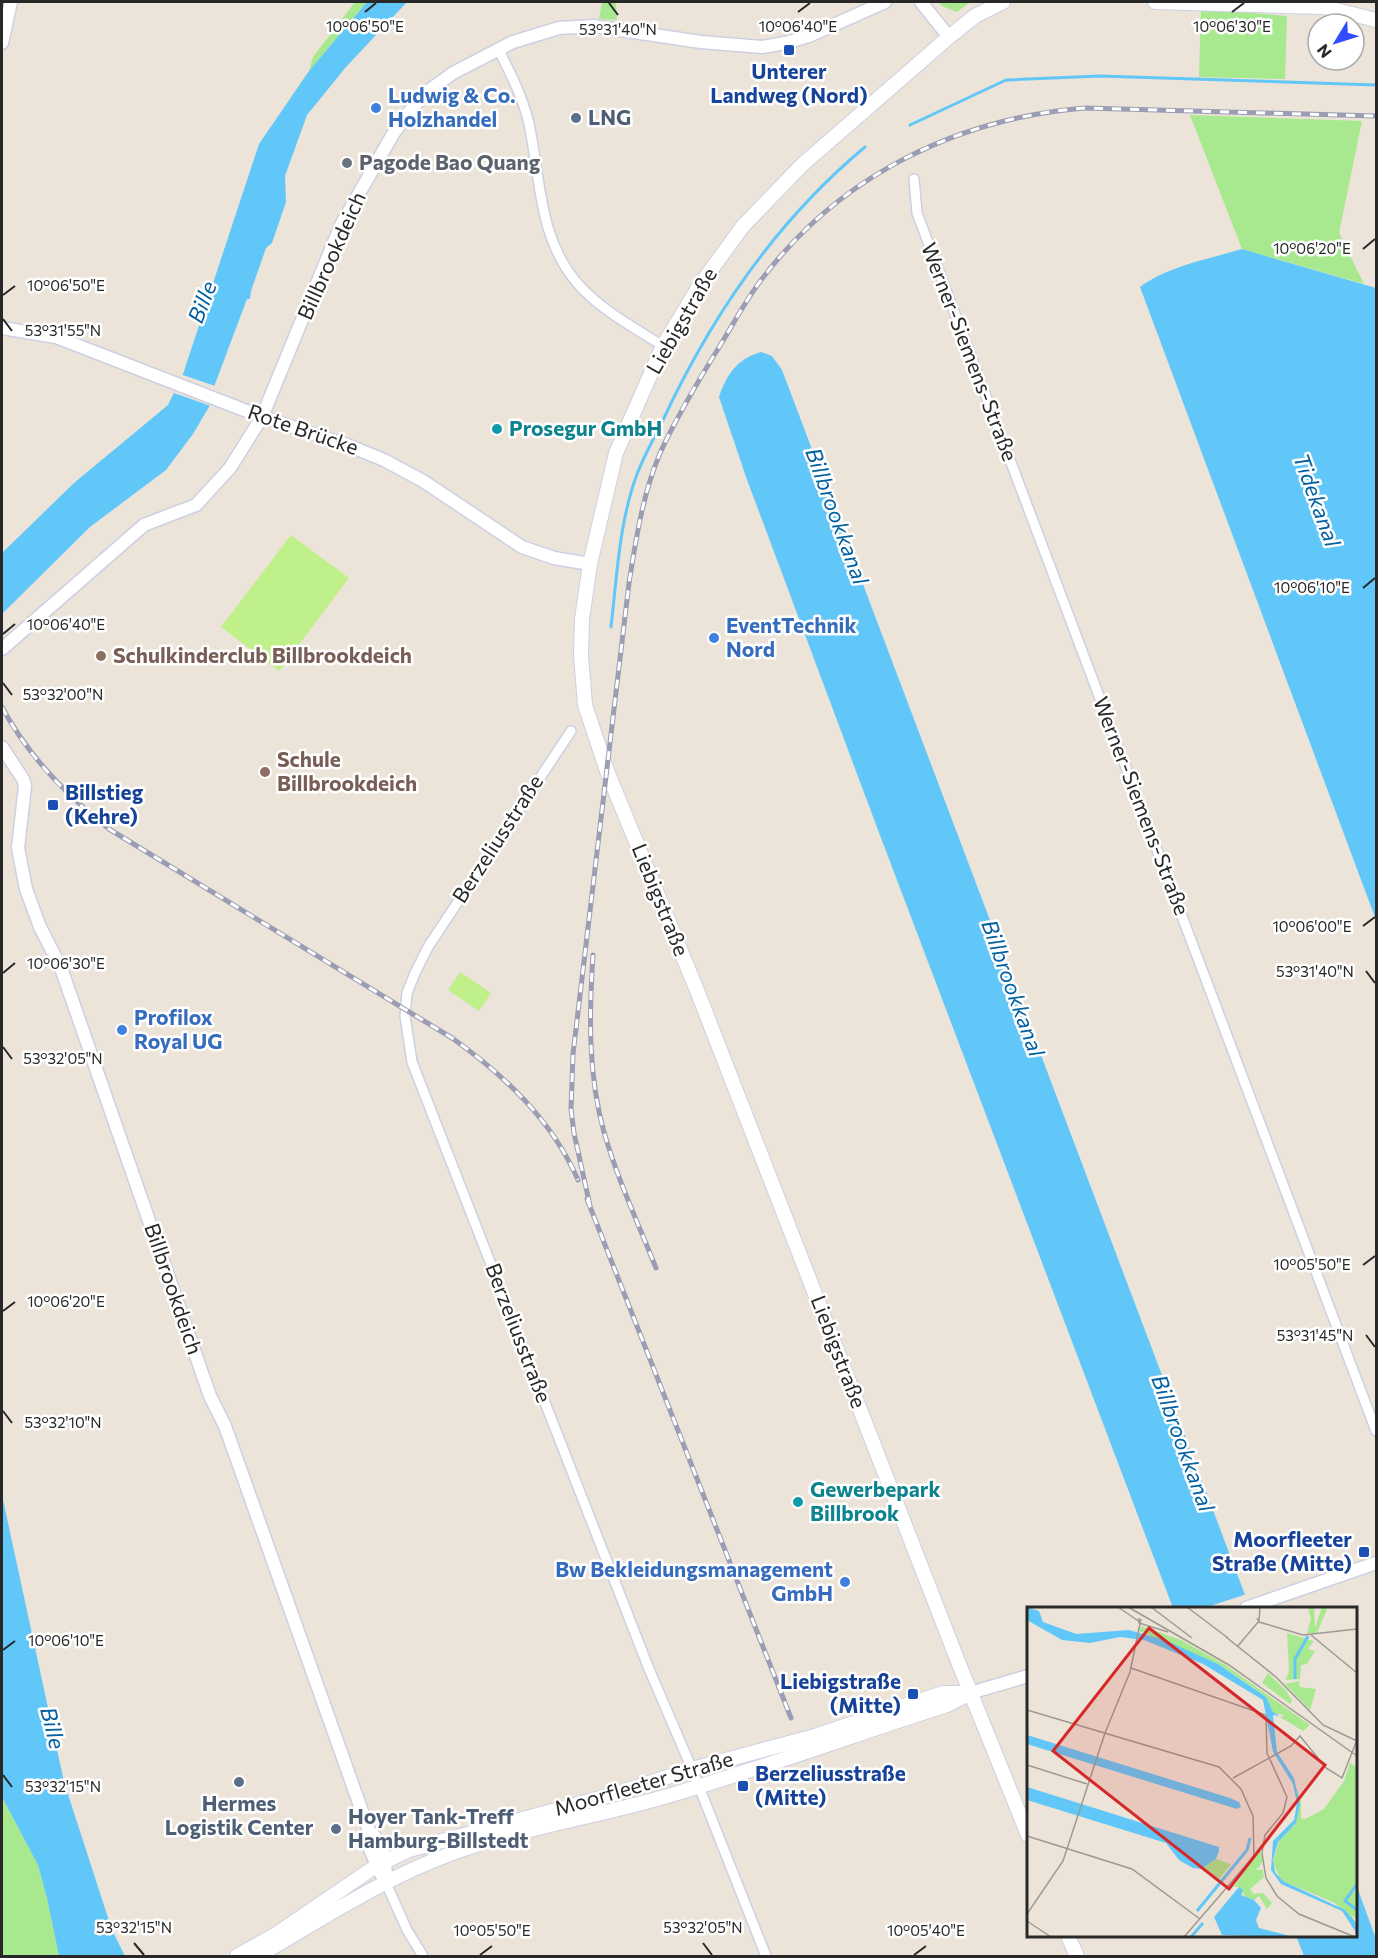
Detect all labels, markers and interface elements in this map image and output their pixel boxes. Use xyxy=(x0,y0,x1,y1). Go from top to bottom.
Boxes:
north arrow xyxy=(1306,12,1366,72)
text: 10°06'50"E xyxy=(326,17,404,35)
text: 10°06'40"E xyxy=(759,17,837,35)
text: 10°06'30"E xyxy=(1193,17,1271,35)
text: 53°31'40"N xyxy=(579,20,657,38)
text: N xyxy=(1313,41,1335,62)
marker: Unterer Landweg (Nord) xyxy=(782,43,796,57)
place label: Unterer Landweg (Nord) xyxy=(710,58,868,107)
place label: Ludwig & Co. Holzhandel xyxy=(388,82,515,131)
marker: Ludwig & Co. Holzhandel xyxy=(369,101,383,115)
place label: LNG xyxy=(588,104,631,129)
marker: LNG xyxy=(569,111,583,125)
place label: Pagode Bao Quang xyxy=(359,149,541,174)
marker: Pagode Bao Quang xyxy=(340,156,354,170)
street label: Billbrookdeich xyxy=(291,188,370,323)
street label: Werner-Siemens-Straße xyxy=(917,239,1024,464)
text: 10°06'20"E xyxy=(1273,239,1351,257)
street label: Liebigstraße xyxy=(640,263,721,378)
text: 10°06'50"E xyxy=(27,276,105,294)
water label: Bille xyxy=(181,277,222,327)
text: 53°31'55"N xyxy=(25,321,101,339)
street label: Rote Brücke xyxy=(245,398,362,459)
place label: Prosegur GmbH xyxy=(509,415,662,440)
marker: Prosegur GmbH xyxy=(490,422,504,436)
water label: Billbrookkanal xyxy=(800,444,875,588)
water label: Tidekanal xyxy=(1288,450,1347,550)
text: 10°06'10"E xyxy=(1274,578,1350,596)
place label: EventTechnik Nord xyxy=(726,612,857,661)
text: 10°06'40"E xyxy=(27,615,105,633)
marker: EventTechnik Nord xyxy=(707,631,721,645)
place label: Schulkinderclub Billbrookdeich xyxy=(113,642,412,667)
marker: Schulkinderclub Billbrookdeich xyxy=(94,649,108,663)
text: 53°32'00"N xyxy=(23,685,103,703)
street label: Werner-Siemens-Straße xyxy=(1089,693,1196,918)
place label: Schule Billbrookdeich xyxy=(277,746,417,795)
marker: Schule Billbrookdeich xyxy=(258,765,272,779)
street label: Berzeliusstraße xyxy=(446,769,547,907)
place label: Billstieg (Kehre) xyxy=(65,779,144,828)
marker: Billstieg (Kehre) xyxy=(46,798,60,812)
street label: Liebigstraße xyxy=(628,840,695,959)
water label: Billbrookkanal xyxy=(976,916,1051,1060)
text: 10°06'00"E xyxy=(1272,917,1352,935)
text: 10°06'30"E xyxy=(27,954,105,972)
text: 53°31'40"N xyxy=(1276,962,1354,980)
place label: Profilox Royal UG xyxy=(134,1004,223,1053)
marker: Profilox Royal UG xyxy=(115,1023,129,1037)
text: 53°32'05"N xyxy=(23,1049,103,1067)
street label: Billbrookdeich xyxy=(140,1220,209,1357)
text: 10°05'50"E xyxy=(1273,1255,1351,1273)
street label: Berzeliusstraße xyxy=(481,1259,558,1406)
text: 10°06'20"E xyxy=(27,1292,105,1310)
street label: Liebigstraße xyxy=(806,1292,872,1411)
text: 53°31'45"N xyxy=(1277,1326,1353,1344)
water label: Billbrookkanal xyxy=(1146,1371,1221,1515)
text: 53°32'10"N xyxy=(24,1413,102,1431)
place label: Gewerbepark Billbrook xyxy=(810,1476,940,1525)
marker: Gewerbepark Billbrook xyxy=(791,1495,805,1509)
place label: Moorfleeter Straße (Mitte) xyxy=(1212,1526,1352,1575)
marker: Moorfleeter Straße (Mitte) xyxy=(1357,1545,1371,1559)
place label: Bw Bekleidungsmanagement GmbH xyxy=(555,1556,833,1605)
marker: Bw Bekleidungsmanagement GmbH xyxy=(838,1575,852,1589)
inset map xyxy=(1027,1607,1357,1937)
text: 10°06'10"E xyxy=(28,1631,104,1649)
place label: Liebigstraße (Mitte) xyxy=(780,1668,901,1717)
marker: Liebigstraße (Mitte) xyxy=(906,1687,920,1701)
water label: Bille xyxy=(35,1704,72,1752)
street label: Moorfleeter Straße xyxy=(551,1745,736,1820)
place label: Berzeliusstraße (Mitte) xyxy=(755,1760,906,1809)
marker: Hermes Logistik Center xyxy=(232,1775,246,1789)
text: 53°32'15"N xyxy=(25,1777,101,1795)
marker: Berzeliusstraße (Mitte) xyxy=(736,1779,750,1793)
place label: Hermes Logistik Center xyxy=(165,1790,314,1839)
place label: Hoyer Tank-Treff Hamburg-Billstedt xyxy=(348,1803,528,1852)
marker: Hoyer Tank-Treff Hamburg-Billstedt xyxy=(329,1822,343,1836)
text: 53°32'15"N xyxy=(96,1918,172,1936)
text: 53°32'05"N xyxy=(663,1918,743,1936)
text: 10°05'50"E xyxy=(453,1921,531,1939)
text: 10°05'40"E xyxy=(887,1921,965,1939)

